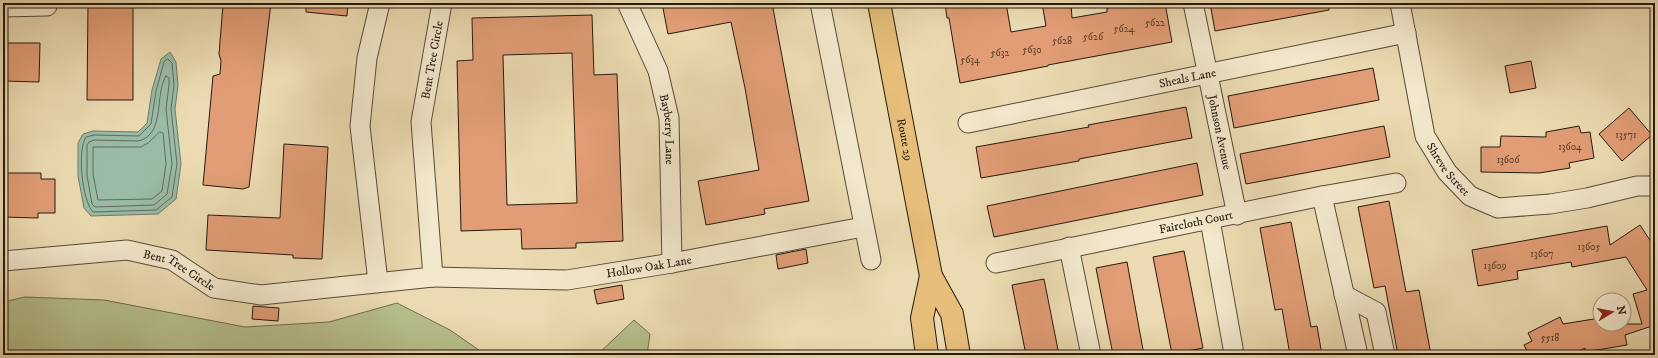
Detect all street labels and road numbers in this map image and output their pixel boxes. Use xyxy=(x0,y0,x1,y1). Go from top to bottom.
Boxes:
street label: Bent Tree Circle xyxy=(418,20,447,100)
street label: Sheals Lane xyxy=(1158,65,1217,92)
street label: Bayberry Lane xyxy=(656,92,677,165)
street label: Johnson Avenue xyxy=(1204,92,1234,171)
street label: Route 29 xyxy=(893,117,916,162)
street label: Shreve Street xyxy=(1423,140,1473,199)
street label: Faircloth Court xyxy=(1158,208,1234,237)
street label: Bent Tree Circle xyxy=(142,247,218,294)
street label: Hollow Oak Lane xyxy=(605,252,693,282)

